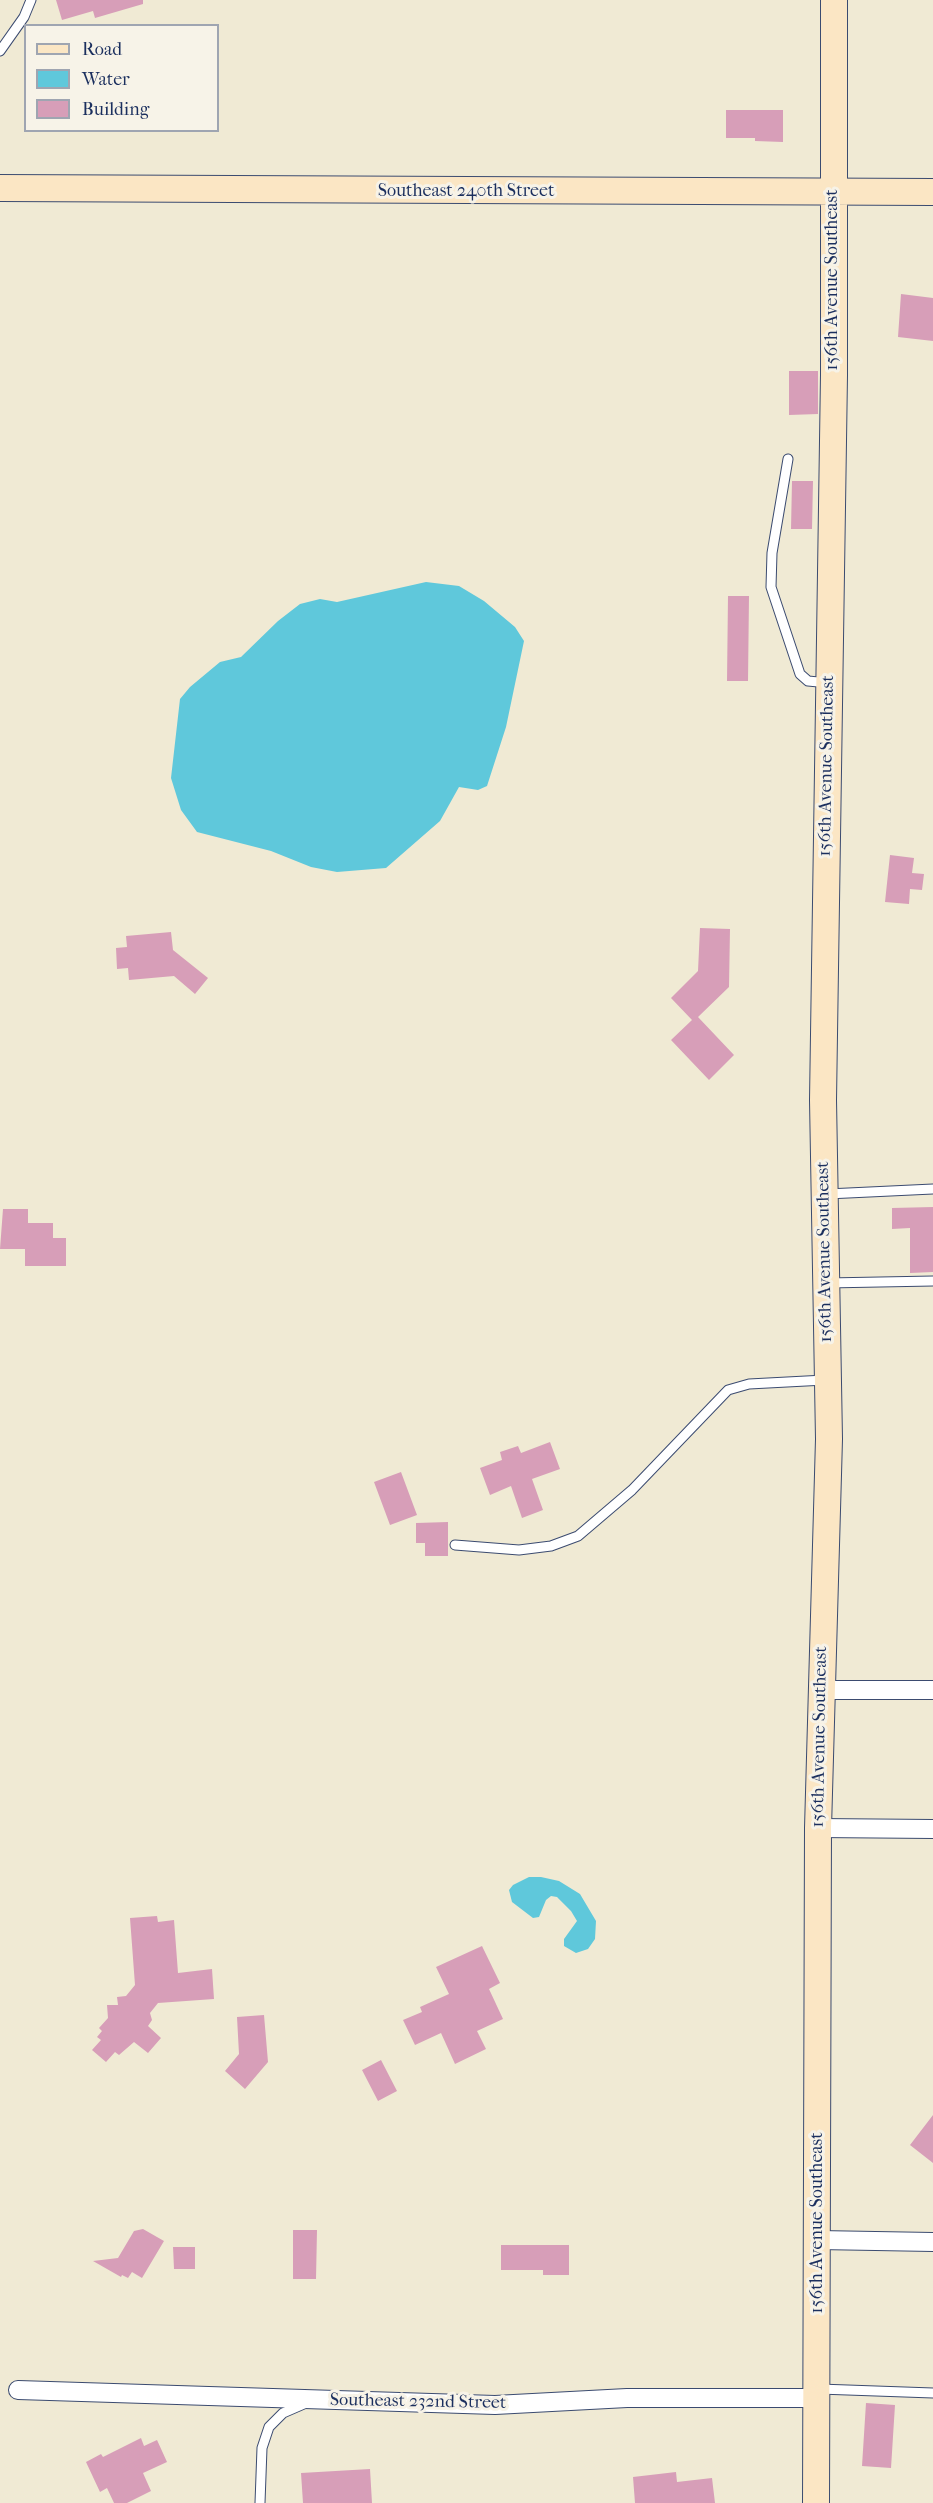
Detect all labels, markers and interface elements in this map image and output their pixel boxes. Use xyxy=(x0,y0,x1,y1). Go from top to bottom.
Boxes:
legend xyxy=(24,24,219,132)
text: Road xyxy=(82,39,122,60)
text: Water xyxy=(82,69,130,90)
text: Building xyxy=(82,99,149,120)
street label: Southeast 240th Street xyxy=(378,181,554,203)
street label: 156th Avenue Southeast xyxy=(822,189,844,371)
street label: 156th Avenue Southeast xyxy=(815,675,839,857)
street label: 156th Avenue Southeast xyxy=(813,1161,837,1343)
street label: 156th Avenue Southeast xyxy=(808,1646,832,1828)
street label: 156th Avenue Southeast xyxy=(807,2132,829,2314)
street label: Southeast 232nd Street xyxy=(330,2390,506,2414)

